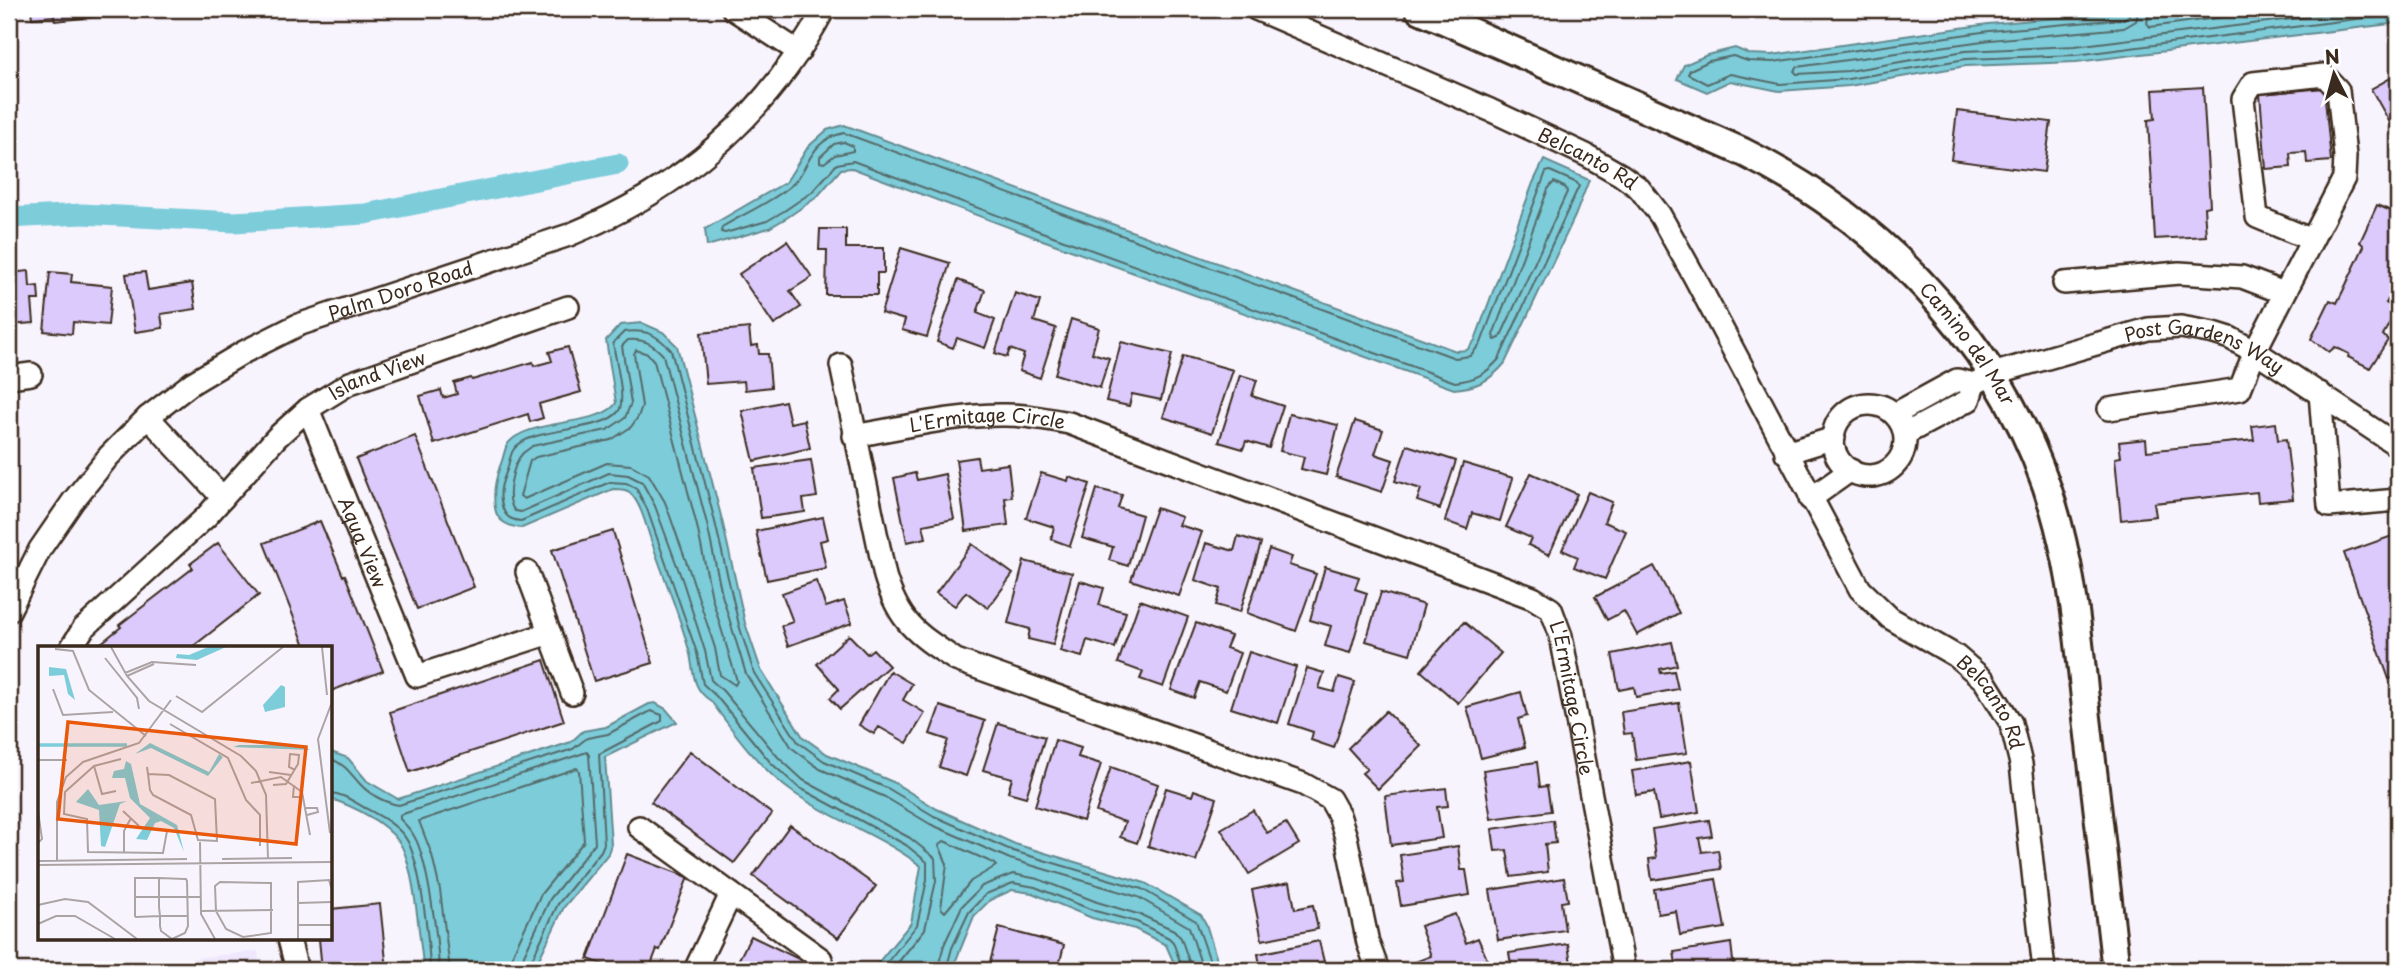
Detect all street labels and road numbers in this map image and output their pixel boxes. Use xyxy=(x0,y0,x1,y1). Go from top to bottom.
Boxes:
street label: Belcanto Rd xyxy=(1534,119,1644,196)
street label: Palm Doro Road xyxy=(324,253,476,327)
street label: Camino del Mar xyxy=(1914,275,2023,410)
street label: Post Gardens Way xyxy=(2121,312,2290,380)
street label: Island View xyxy=(323,343,429,406)
street label: L'Ermitage Circle xyxy=(907,400,1068,438)
street label: Aqua View xyxy=(332,492,395,592)
street label: L'Ermitage Circle xyxy=(1543,616,1602,777)
street label: Belcanto Rd xyxy=(1951,648,2032,752)

